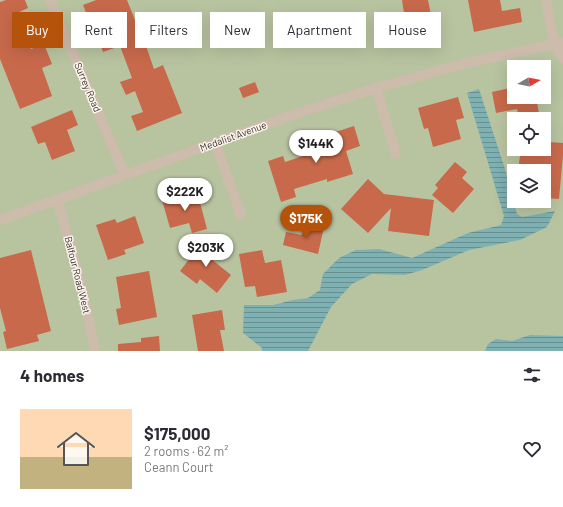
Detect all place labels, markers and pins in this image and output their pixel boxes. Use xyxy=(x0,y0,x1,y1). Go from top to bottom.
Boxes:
pin: $144K xyxy=(288,130,344,164)
pin: $222K xyxy=(157,178,213,212)
pin: $175K xyxy=(278,205,334,239)
pin: $203K xyxy=(178,234,234,268)

